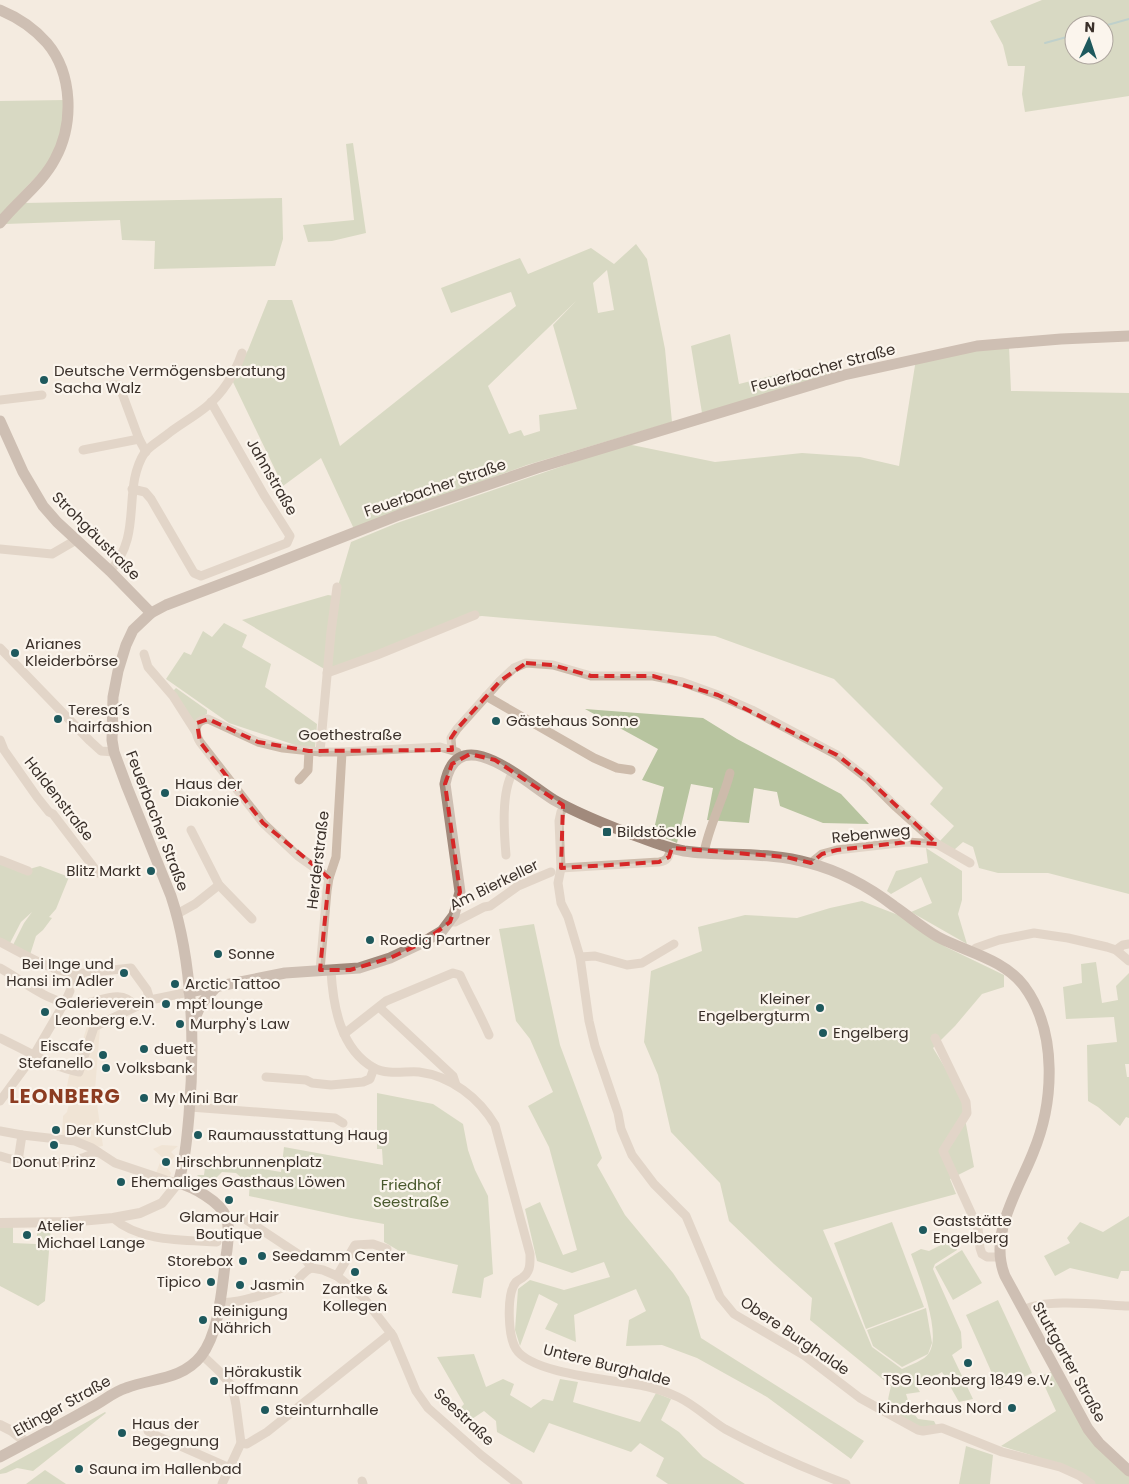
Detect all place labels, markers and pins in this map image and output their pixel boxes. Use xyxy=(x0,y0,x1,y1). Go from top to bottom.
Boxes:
place label: Deutsche Vermögensberatung Sacha Walz xyxy=(54,360,286,398)
marker: Deutsche Vermögensberatung Sacha Walz xyxy=(38,374,50,386)
place label: Arianes Kleiderbörse xyxy=(25,633,118,671)
marker: Arianes Kleiderbörse xyxy=(9,647,21,659)
place label: Teresa´s hairfashion xyxy=(68,699,152,737)
place label: Gästehaus Sonne xyxy=(506,710,638,731)
marker: Teresa´s hairfashion xyxy=(52,713,64,725)
marker: Gästehaus Sonne xyxy=(490,715,502,727)
place label: Haus der Diakonie xyxy=(175,773,242,811)
marker: Haus der Diakonie xyxy=(159,787,171,799)
place label: Bildstöckle xyxy=(617,821,696,842)
marker: Bildstöckle xyxy=(601,826,613,838)
place label: Blitz Markt xyxy=(66,860,141,881)
marker: Blitz Markt xyxy=(145,865,157,877)
place label: Roedig Partner xyxy=(380,929,491,950)
marker: Roedig Partner xyxy=(364,934,376,946)
place label: Sonne xyxy=(228,943,275,964)
marker: Sonne xyxy=(212,948,224,960)
place label: Bei Inge und Hansi im Adler xyxy=(6,953,114,991)
marker: Bei Inge und Hansi im Adler xyxy=(118,967,130,979)
place label: Arctic Tattoo xyxy=(185,973,280,994)
marker: Arctic Tattoo xyxy=(169,978,181,990)
place label: Kleiner Engelbergturm xyxy=(698,988,810,1026)
place label: Galerieverein Leonberg e.V. xyxy=(55,992,155,1030)
place label: mpt lounge xyxy=(176,993,263,1014)
marker: mpt lounge xyxy=(160,998,172,1010)
marker: Kleiner Engelbergturm xyxy=(814,1002,826,1014)
marker: Galerieverein Leonberg e.V. xyxy=(39,1006,51,1018)
place label: Murphy's Law xyxy=(190,1013,290,1034)
marker: Murphy's Law xyxy=(174,1018,186,1030)
place label: Engelberg xyxy=(833,1022,909,1043)
marker: Engelberg xyxy=(817,1027,829,1039)
place label: Eiscafe Stefanello xyxy=(18,1035,93,1073)
place label: duett xyxy=(154,1038,194,1059)
marker: duett xyxy=(138,1043,150,1055)
marker: Eiscafe Stefanello xyxy=(97,1049,109,1061)
place label: Volksbank xyxy=(116,1057,193,1078)
marker: Volksbank xyxy=(100,1062,112,1074)
place label: My Mini Bar xyxy=(154,1087,239,1108)
marker: My Mini Bar xyxy=(138,1092,150,1104)
place label: Der KunstClub xyxy=(66,1119,172,1140)
marker: Der KunstClub xyxy=(50,1124,62,1136)
place label: Raumausstattung Haug xyxy=(208,1124,388,1145)
marker: Raumausstattung Haug xyxy=(192,1129,204,1141)
marker: Donut Prinz xyxy=(48,1139,60,1151)
place label: Donut Prinz xyxy=(12,1151,96,1172)
place label: Hirschbrunnenplatz xyxy=(176,1151,322,1172)
marker: Hirschbrunnenplatz xyxy=(160,1156,172,1168)
place label: Ehemaliges Gasthaus Löwen xyxy=(131,1171,345,1192)
marker: Ehemaliges Gasthaus Löwen xyxy=(115,1176,127,1188)
marker: Glamour Hair Boutique xyxy=(223,1194,235,1206)
place label: Glamour Hair Boutique xyxy=(179,1206,279,1244)
place label: Gaststätte Engelberg xyxy=(933,1210,1012,1248)
place label: Atelier Michael Lange xyxy=(37,1215,145,1253)
marker: Gaststätte Engelberg xyxy=(917,1224,929,1236)
marker: Atelier Michael Lange xyxy=(21,1229,33,1241)
place label: Seedamm Center xyxy=(272,1245,406,1266)
place label: Storebox xyxy=(167,1250,233,1271)
marker: Seedamm Center xyxy=(256,1250,268,1262)
marker: Storebox xyxy=(237,1255,249,1267)
marker: Zantke & Kollegen xyxy=(349,1266,361,1278)
place label: Tipico xyxy=(157,1271,201,1292)
place label: Jasmin xyxy=(250,1274,305,1295)
marker: Tipico xyxy=(205,1276,217,1288)
place label: Zantke & Kollegen xyxy=(322,1278,388,1316)
marker: Jasmin xyxy=(234,1279,246,1291)
place label: Reinigung Nährich xyxy=(213,1300,288,1338)
marker: Reinigung Nährich xyxy=(197,1314,209,1326)
marker: TSG Leonberg 1849 e.V. xyxy=(962,1357,974,1369)
place label: Hörakustik Hoffmann xyxy=(224,1361,302,1399)
place label: TSG Leonberg 1849 e.V. xyxy=(883,1369,1053,1390)
marker: Hörakustik Hoffmann xyxy=(208,1375,220,1387)
place label: Kinderhaus Nord xyxy=(878,1397,1002,1418)
place label: Steinturnhalle xyxy=(275,1399,379,1420)
marker: Kinderhaus Nord xyxy=(1006,1402,1018,1414)
marker: Steinturnhalle xyxy=(259,1404,271,1416)
place label: Haus der Begegnung xyxy=(132,1413,219,1451)
marker: Haus der Begegnung xyxy=(116,1427,128,1439)
place label: Sauna im Hallenbad xyxy=(89,1458,242,1479)
marker: Sauna im Hallenbad xyxy=(73,1463,85,1475)

